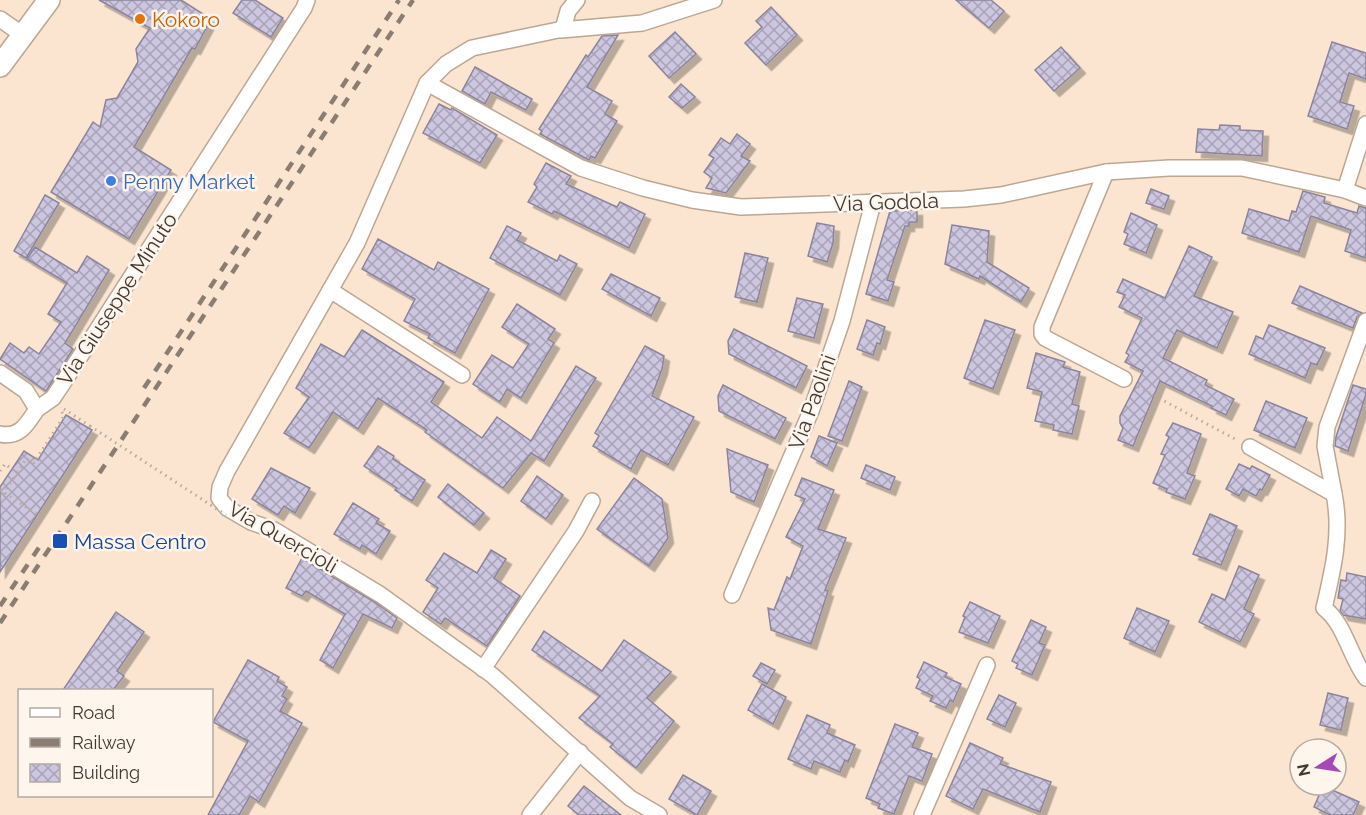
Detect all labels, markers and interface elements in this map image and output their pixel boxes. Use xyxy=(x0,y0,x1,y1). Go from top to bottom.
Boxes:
place label: Kokoro xyxy=(152,7,220,32)
marker: Kokoro xyxy=(133,12,147,26)
place label: Penny Market xyxy=(123,169,256,194)
marker: Penny Market xyxy=(104,174,118,188)
street label: Via Godola xyxy=(833,188,939,216)
street label: Via Giuseppe Minuto xyxy=(52,208,182,390)
street label: Via Paolini xyxy=(783,351,841,453)
street label: Via Quercioli xyxy=(224,496,342,578)
place label: Massa Centro xyxy=(74,529,206,554)
marker: Massa Centro xyxy=(51,532,69,550)
legend xyxy=(18,689,213,797)
text: Road xyxy=(72,702,115,723)
text: Railway xyxy=(72,732,136,753)
north arrow xyxy=(1288,737,1348,797)
text: Building xyxy=(72,762,140,783)
text: N xyxy=(1293,762,1314,778)

